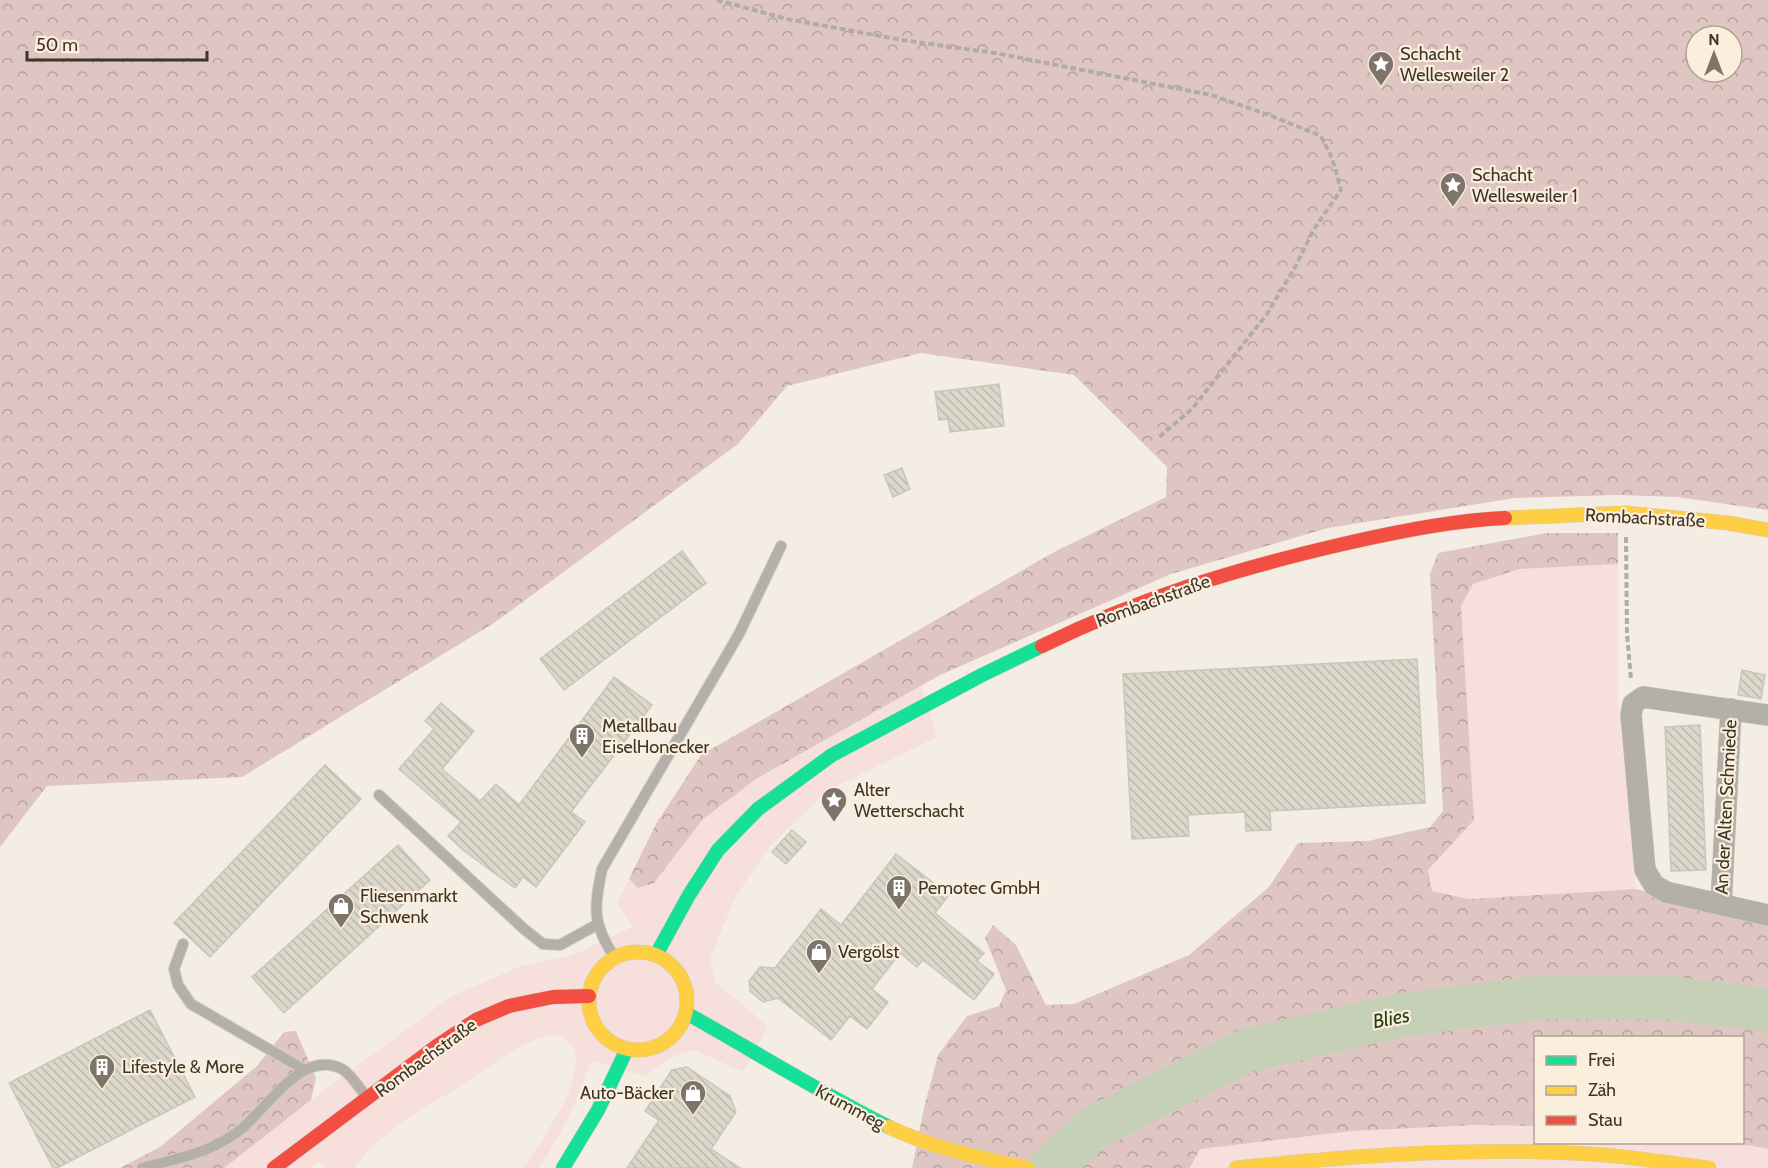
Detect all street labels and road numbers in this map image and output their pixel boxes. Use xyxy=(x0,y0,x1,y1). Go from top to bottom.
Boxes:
street label: Rombachstraße xyxy=(1585,504,1705,532)
street label: Rombachstraße xyxy=(1093,570,1213,632)
street label: An der Alten Schmiede xyxy=(1710,719,1742,895)
street label: Rombachstraße xyxy=(371,1014,481,1102)
street label: Krummeg xyxy=(812,1080,889,1135)

